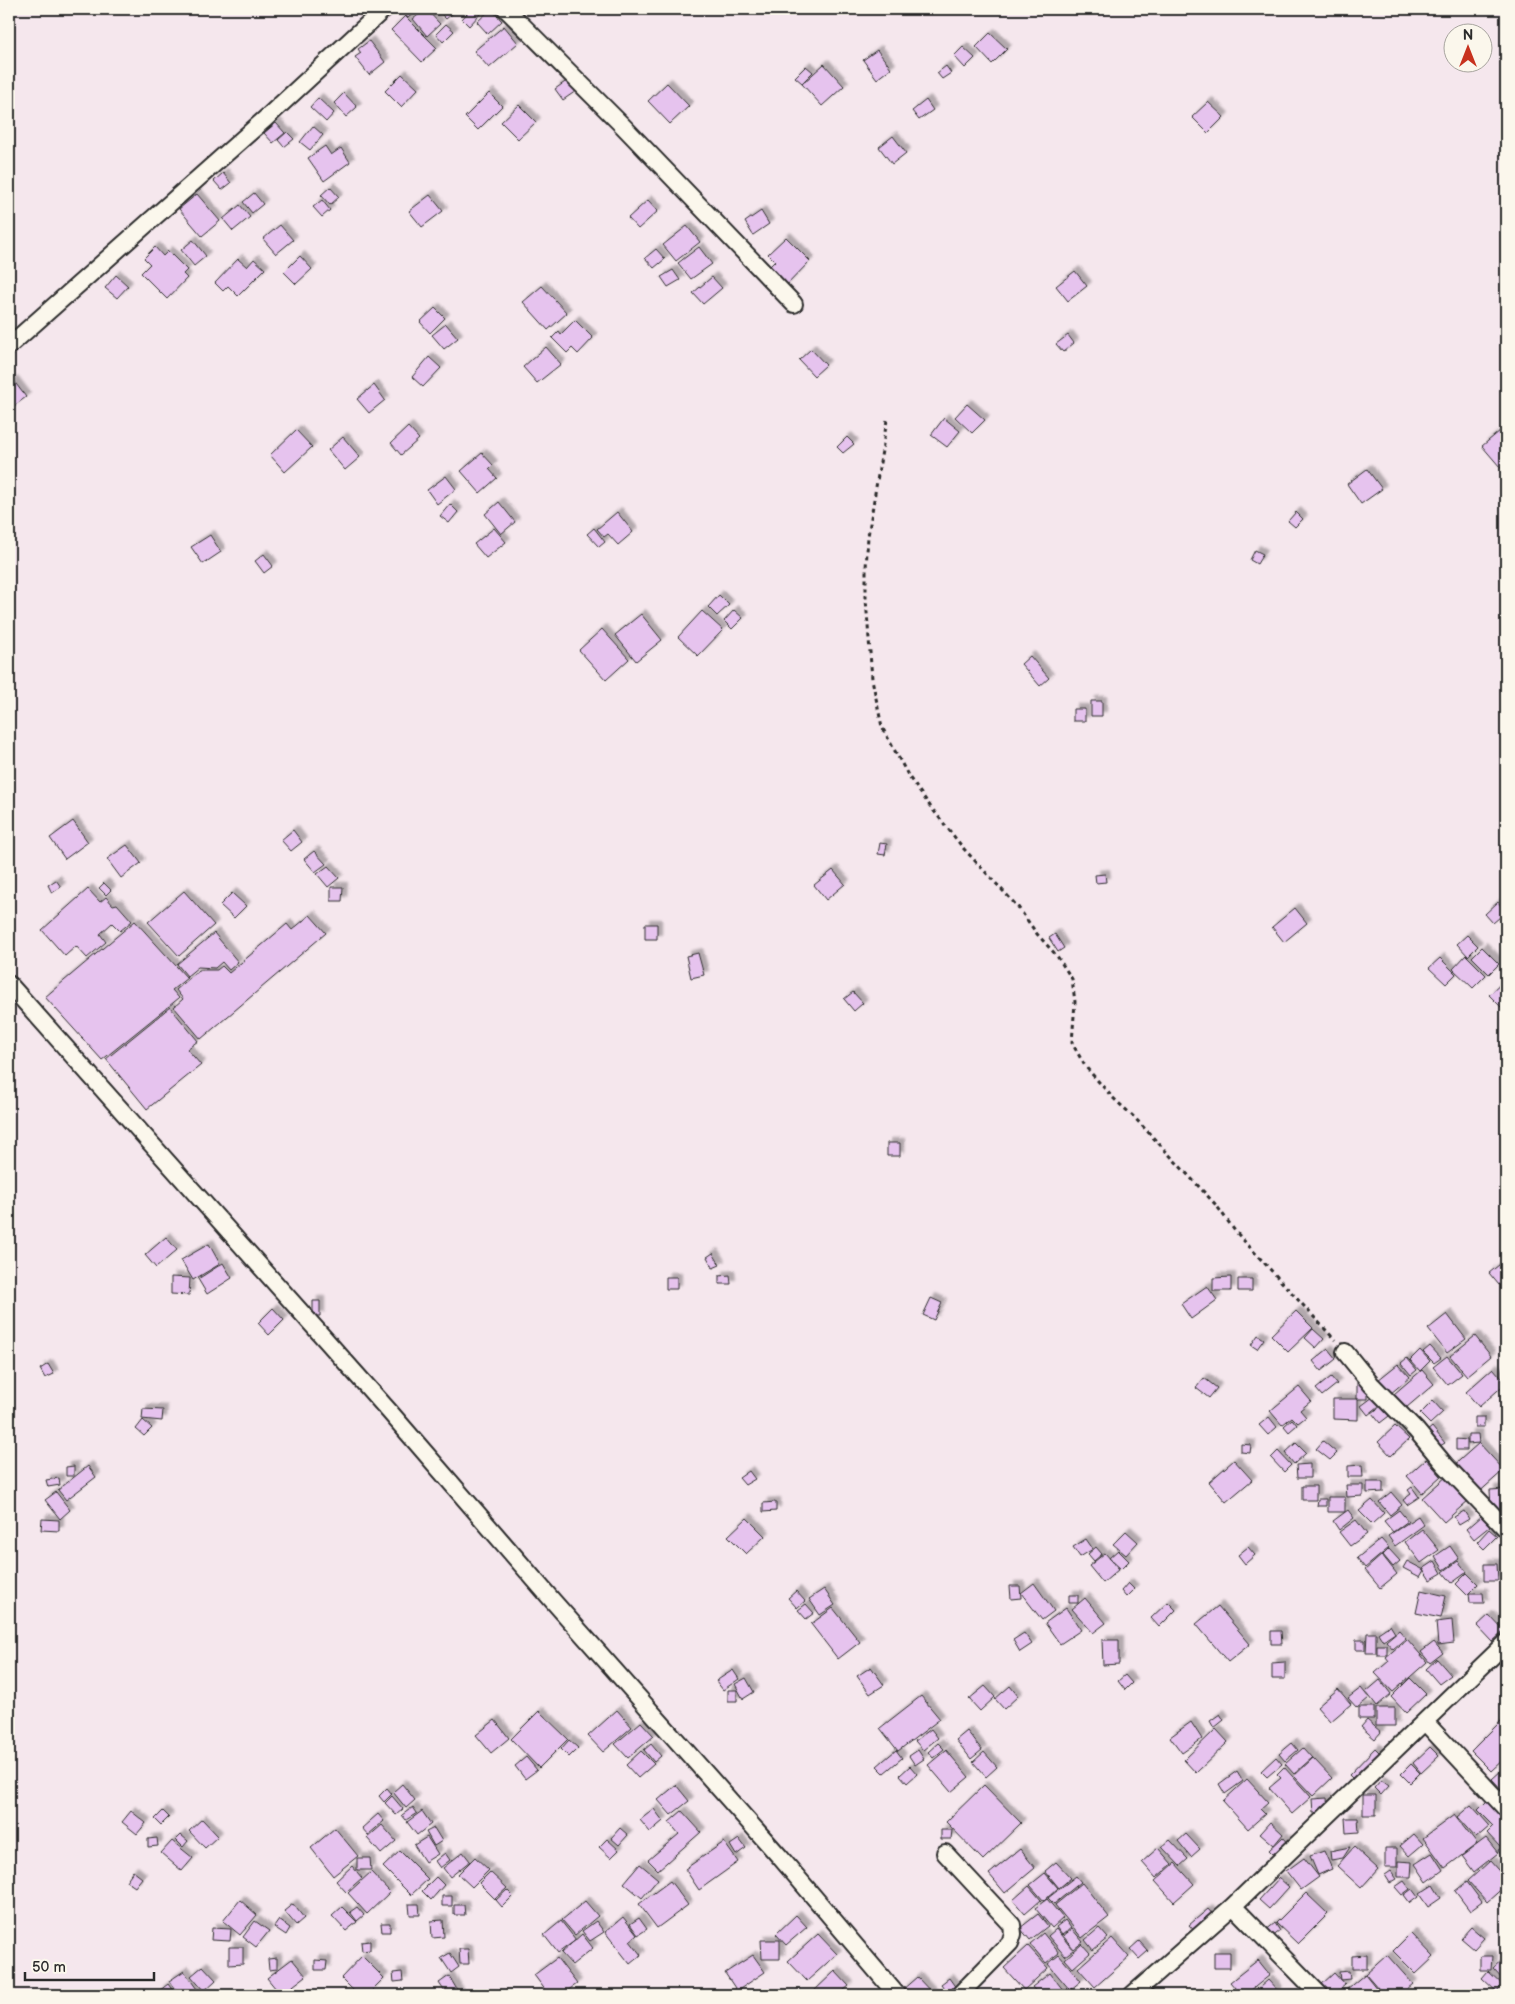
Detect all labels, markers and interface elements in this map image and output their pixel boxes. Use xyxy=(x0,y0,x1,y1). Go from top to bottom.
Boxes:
north arrow xyxy=(1442,22,1492,72)
text: N xyxy=(1463,27,1473,44)
scale bar xyxy=(25,1949,154,1981)
text: 50 m xyxy=(32,1958,66,1977)

